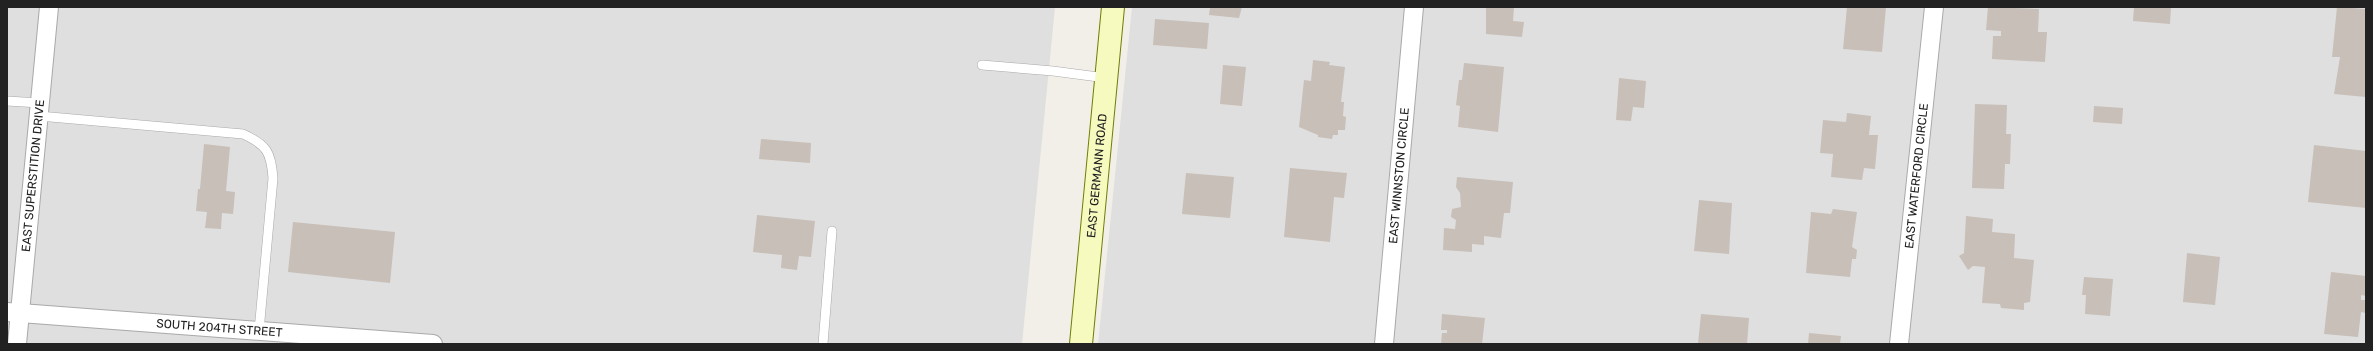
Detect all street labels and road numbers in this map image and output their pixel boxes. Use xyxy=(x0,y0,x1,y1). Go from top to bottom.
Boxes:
street label: EAST SUPERSTITION DRIVE xyxy=(19,99,47,252)
street label: EAST WATERFORD CIRCLE xyxy=(1902,103,1931,249)
street label: EAST WINNSTON CIRCLE xyxy=(1386,107,1412,244)
street label: EAST GERMANN ROAD xyxy=(1084,113,1110,239)
street label: SOUTH 204TH STREET xyxy=(156,316,283,340)

